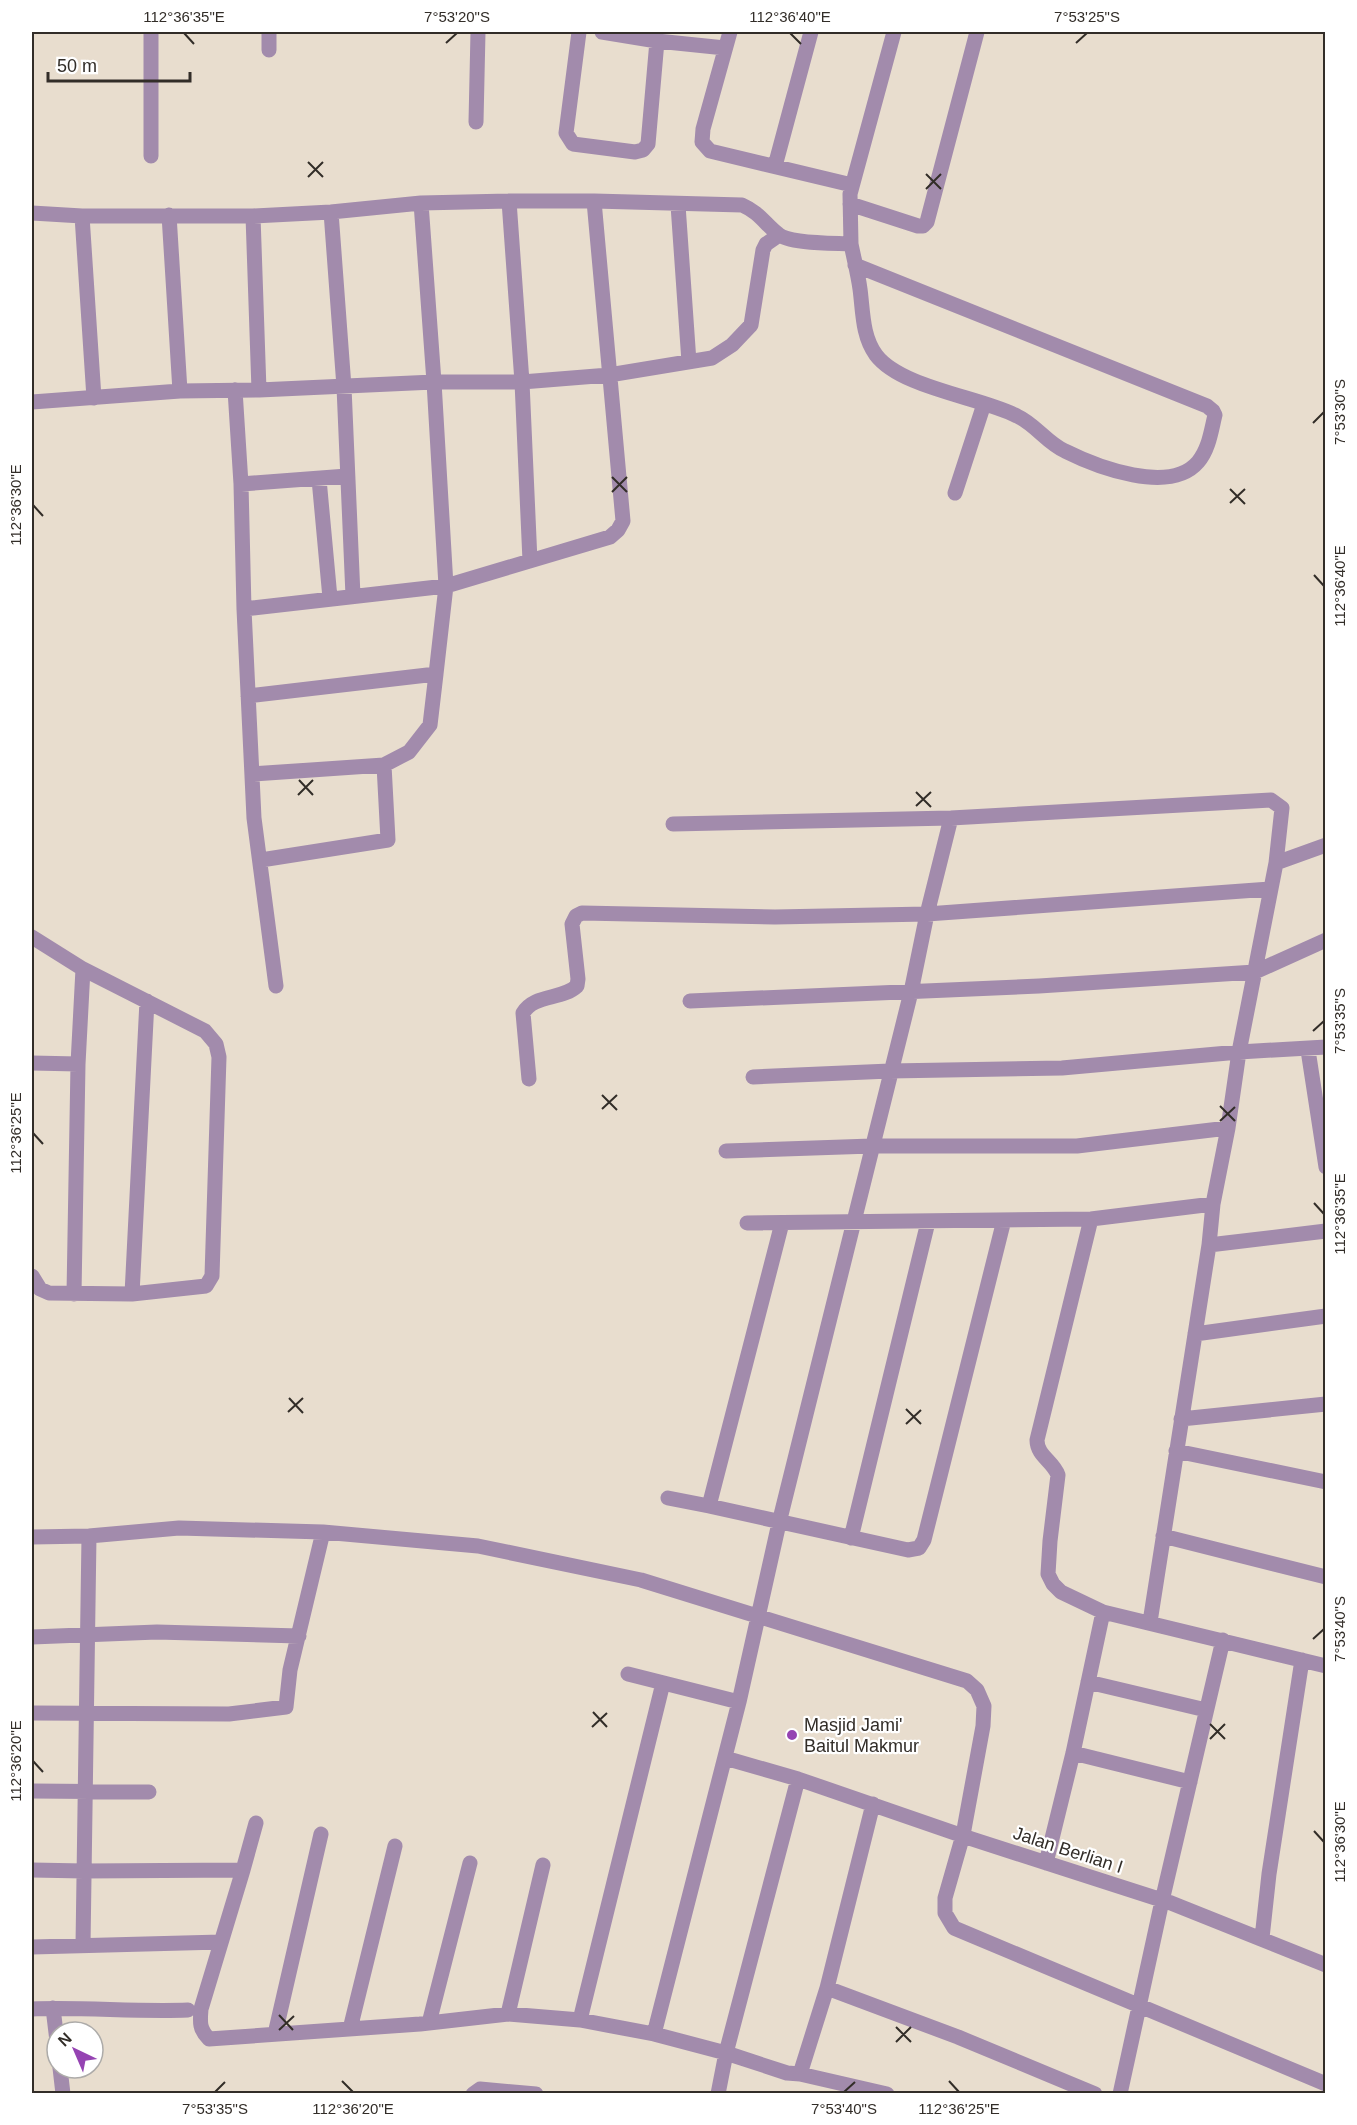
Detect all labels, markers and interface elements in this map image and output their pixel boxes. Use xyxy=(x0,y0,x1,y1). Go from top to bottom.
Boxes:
text: 112°36'35"E xyxy=(143,8,225,25)
text: 7°53'20"S xyxy=(424,8,490,25)
text: 112°36'40"E xyxy=(749,8,831,25)
text: 7°53'25"S xyxy=(1054,8,1120,25)
scale bar xyxy=(48,45,190,83)
text: 50 m xyxy=(57,56,97,76)
text: 7°53'30"S xyxy=(1331,379,1348,445)
text: 112°36'30"E xyxy=(7,464,24,546)
text: 112°36'40"E xyxy=(1331,545,1348,627)
text: 7°53'35"S xyxy=(1331,988,1348,1054)
text: 112°36'25"E xyxy=(7,1092,24,1174)
text: 112°36'35"E xyxy=(1331,1173,1348,1255)
text: 7°53'40"S xyxy=(1331,1596,1348,1662)
place label: Masjid Jami' Baitul Makmur xyxy=(804,1715,919,1756)
text: 112°36'20"E xyxy=(7,1720,24,1802)
marker: Masjid Jami' Baitul Makmur xyxy=(785,1728,799,1742)
text: 112°36'30"E xyxy=(1331,1801,1348,1883)
street label: Jalan Berlian I xyxy=(1011,1823,1125,1877)
north arrow xyxy=(45,2020,105,2080)
text: N xyxy=(55,2029,75,2050)
text: 7°53'35"S xyxy=(182,2100,248,2117)
text: 112°36'20"E xyxy=(312,2100,394,2117)
text: 7°53'40"S xyxy=(811,2100,877,2117)
text: 112°36'25"E xyxy=(918,2100,1000,2117)

